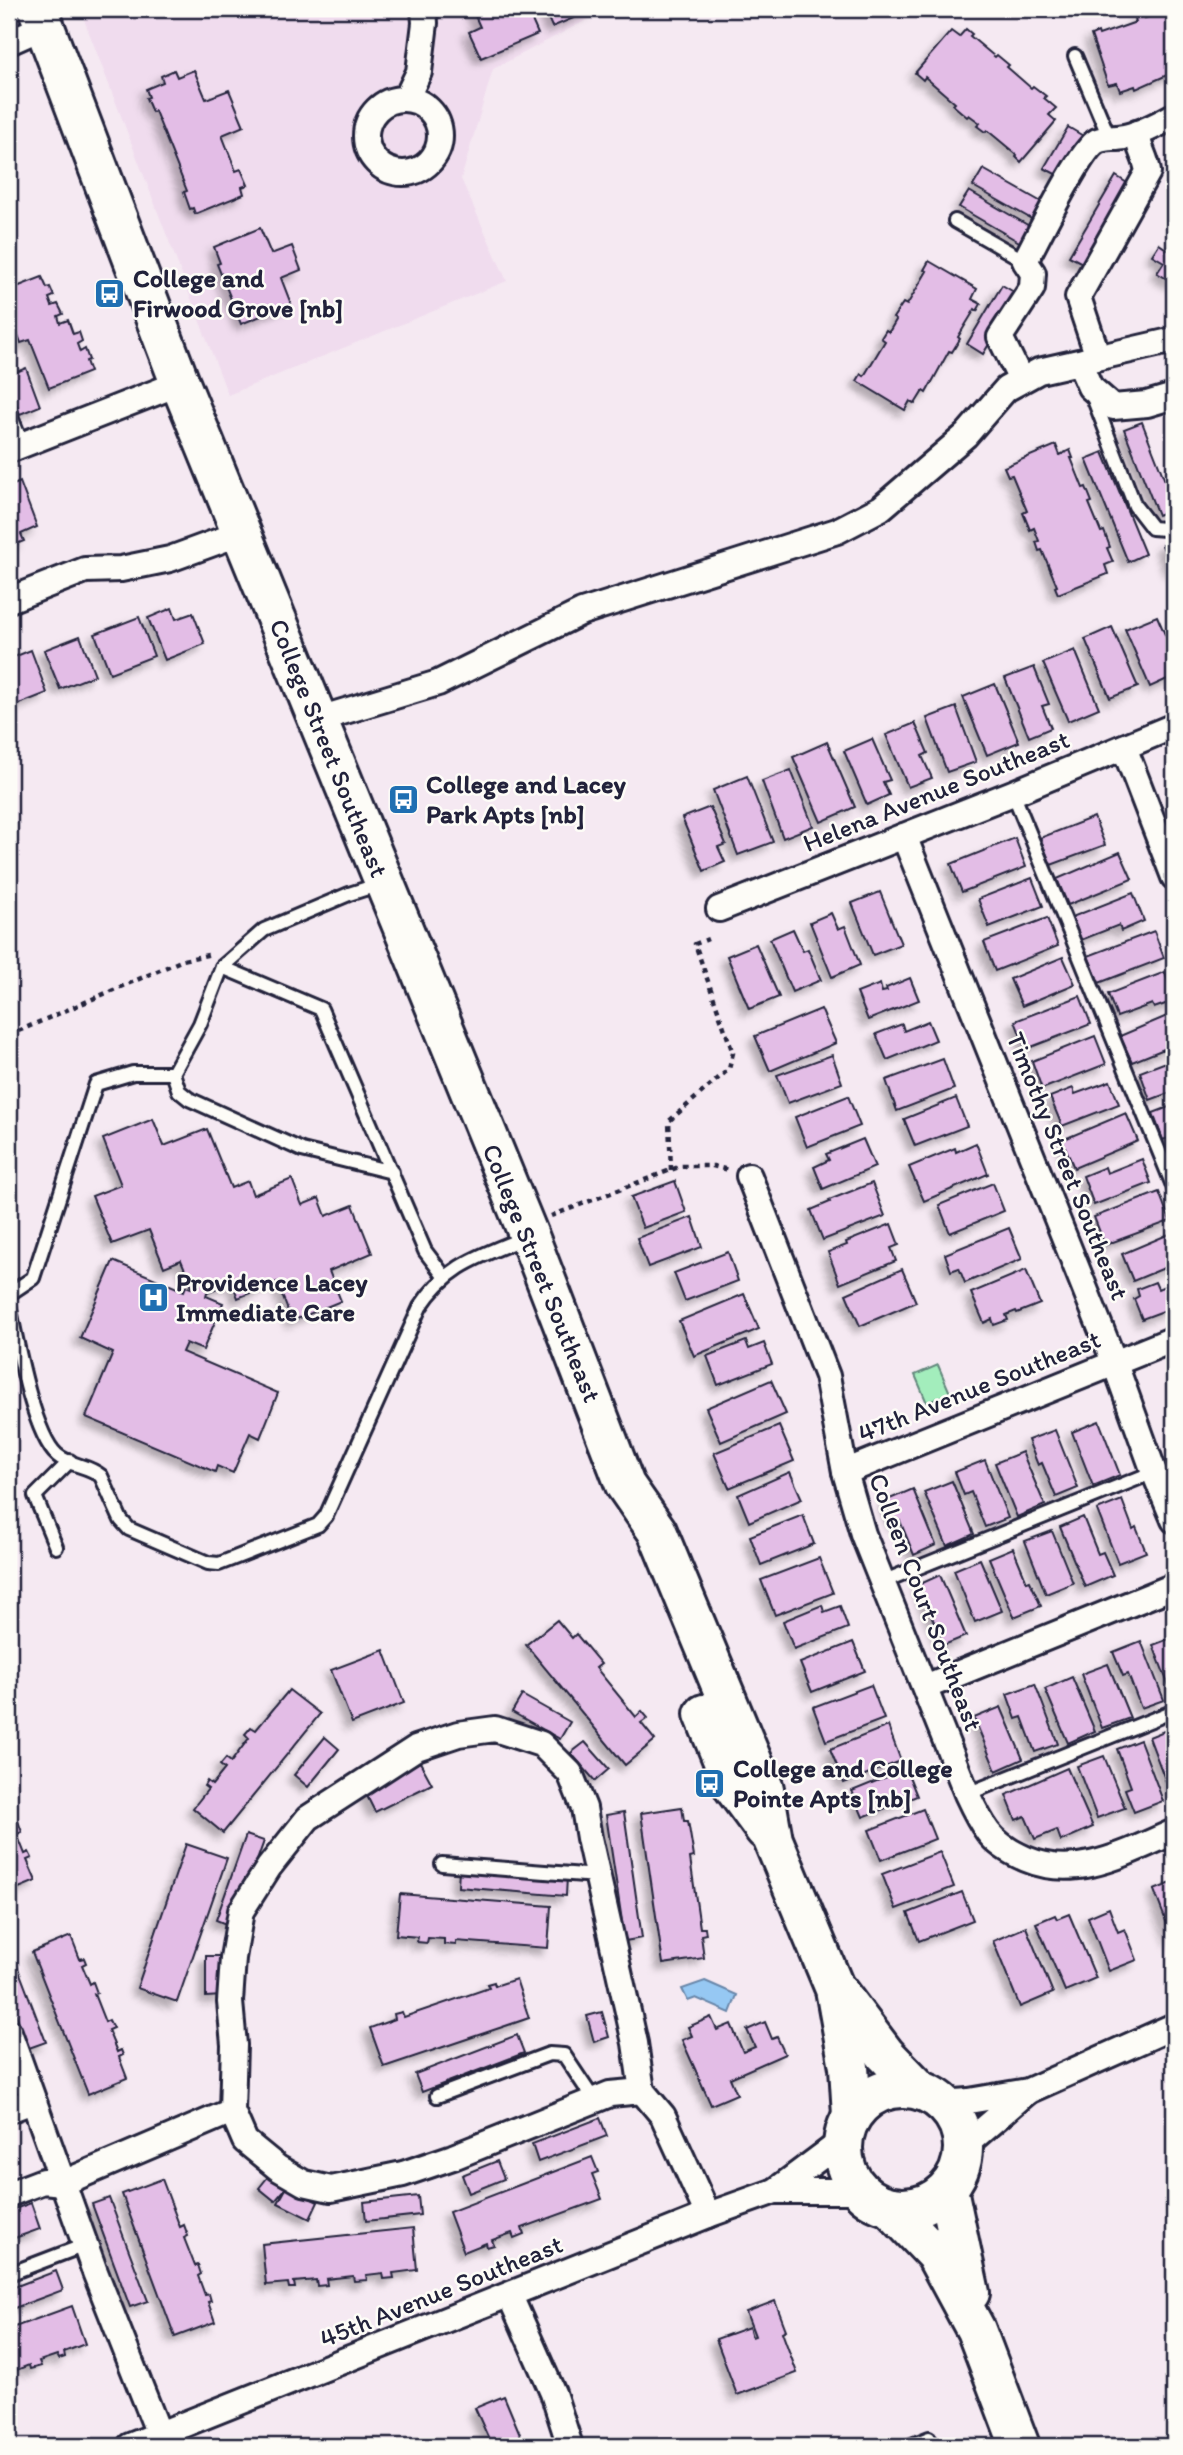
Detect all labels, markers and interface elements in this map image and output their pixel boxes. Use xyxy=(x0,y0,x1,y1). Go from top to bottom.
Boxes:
place label: College and Firwood Grove [nb] xyxy=(133,262,343,324)
bus stop icon: College and Firwood Grove [nb] xyxy=(93,276,127,310)
street label: College Street Southeast xyxy=(262,614,396,882)
street label: Helena Avenue Southeast xyxy=(798,723,1074,859)
place label: College and Lacey Park Apts [nb] xyxy=(426,768,626,830)
bus stop icon: College and Lacey Park Apts [nb] xyxy=(386,782,420,816)
street label: Timothy Street Southeast xyxy=(1000,1027,1136,1305)
street label: College Street Southeast xyxy=(475,1139,609,1407)
place label: Providence Lacey Immediate Care xyxy=(176,1266,368,1328)
hospital icon: Providence Lacey Immediate Care xyxy=(136,1280,170,1314)
street label: 47th Avenue Southeast xyxy=(853,1323,1105,1449)
street label: Colleen Court Southeast xyxy=(862,1469,990,1736)
place label: College and College Pointe Apts [nb] xyxy=(733,1752,953,1814)
bus stop icon: College and College Pointe Apts [nb] xyxy=(693,1766,727,1800)
street label: 45th Avenue Southeast xyxy=(315,2228,567,2354)

